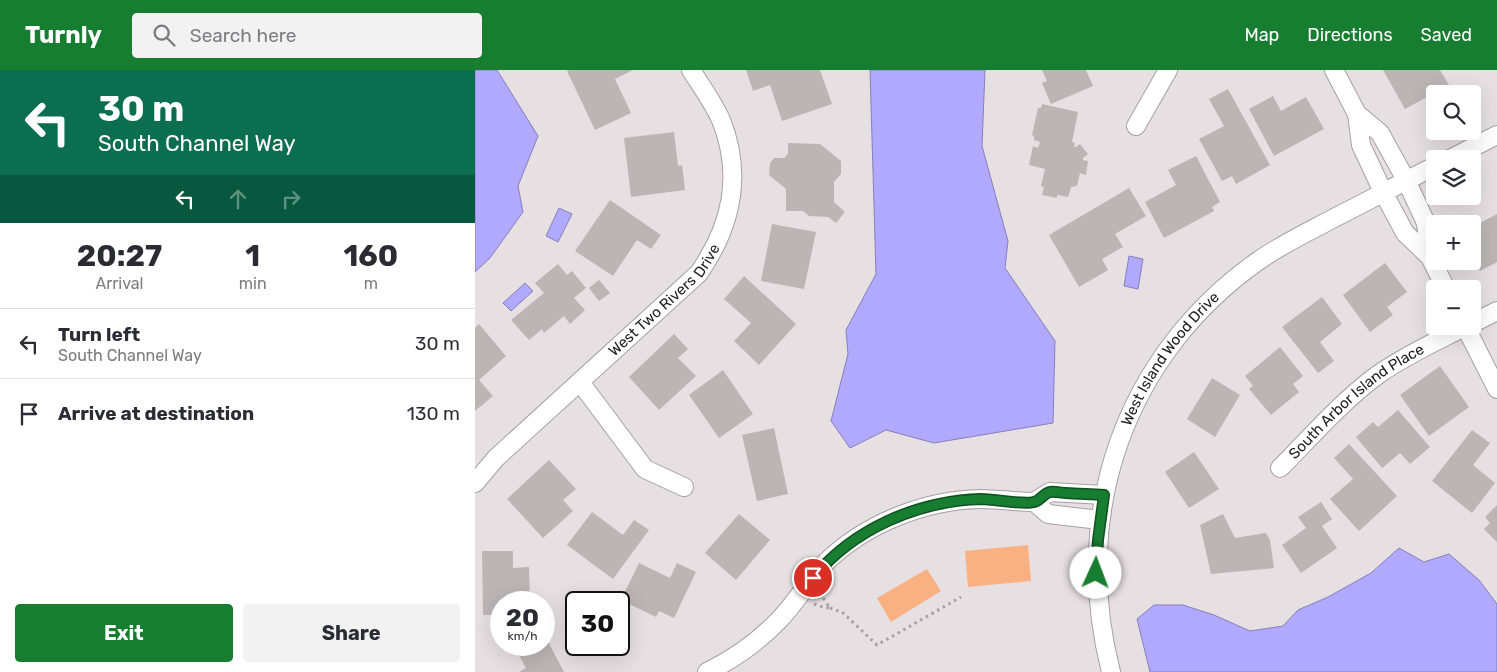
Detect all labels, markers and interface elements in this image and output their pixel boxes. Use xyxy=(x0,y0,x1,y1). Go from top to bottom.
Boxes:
search box xyxy=(132,13,482,58)
text: Turnly xyxy=(25,21,102,49)
icon: search xyxy=(150,21,178,49)
text: Search here xyxy=(190,24,296,47)
text: Map xyxy=(1244,24,1279,46)
text: Directions xyxy=(1307,24,1393,46)
text: Saved xyxy=(1421,24,1472,46)
map controls xyxy=(1426,85,1481,335)
button: search xyxy=(1426,85,1481,140)
text: 30 m xyxy=(98,88,184,130)
icon: left xyxy=(15,90,80,155)
text: South Channel Way xyxy=(98,130,296,157)
button: layers xyxy=(1426,150,1481,205)
icon: left xyxy=(171,185,199,213)
icon: ahead xyxy=(224,185,252,213)
icon: right xyxy=(277,185,305,213)
button: + xyxy=(1426,215,1481,270)
text: 20:27 xyxy=(77,238,162,274)
text: 1 xyxy=(245,238,260,274)
text: 160 xyxy=(343,238,398,274)
street label: West Two Rivers Drive xyxy=(605,241,724,360)
text: Arrival xyxy=(95,274,143,293)
text: min xyxy=(239,274,267,293)
text: m xyxy=(364,274,378,293)
button: − xyxy=(1426,280,1481,335)
street label: West Island Wood Drive xyxy=(1117,288,1223,428)
text: Turn left xyxy=(58,323,140,346)
icon: left xyxy=(15,330,43,358)
text: 30 m xyxy=(415,332,460,355)
street label: South Arbor Island Place xyxy=(1285,340,1427,463)
text: South Channel Way xyxy=(58,346,202,365)
icon: arrive xyxy=(15,400,43,428)
text: Arrive at destination xyxy=(58,402,254,425)
text: 130 m xyxy=(407,402,460,425)
position arrow xyxy=(1069,546,1121,598)
pin xyxy=(792,557,834,599)
icon: arrive xyxy=(799,564,827,592)
speed limit sign: 30 xyxy=(565,591,630,656)
text: 20 xyxy=(506,603,539,632)
button: Exit xyxy=(15,604,233,662)
button: Share xyxy=(243,604,460,662)
text: km/h xyxy=(508,629,537,643)

